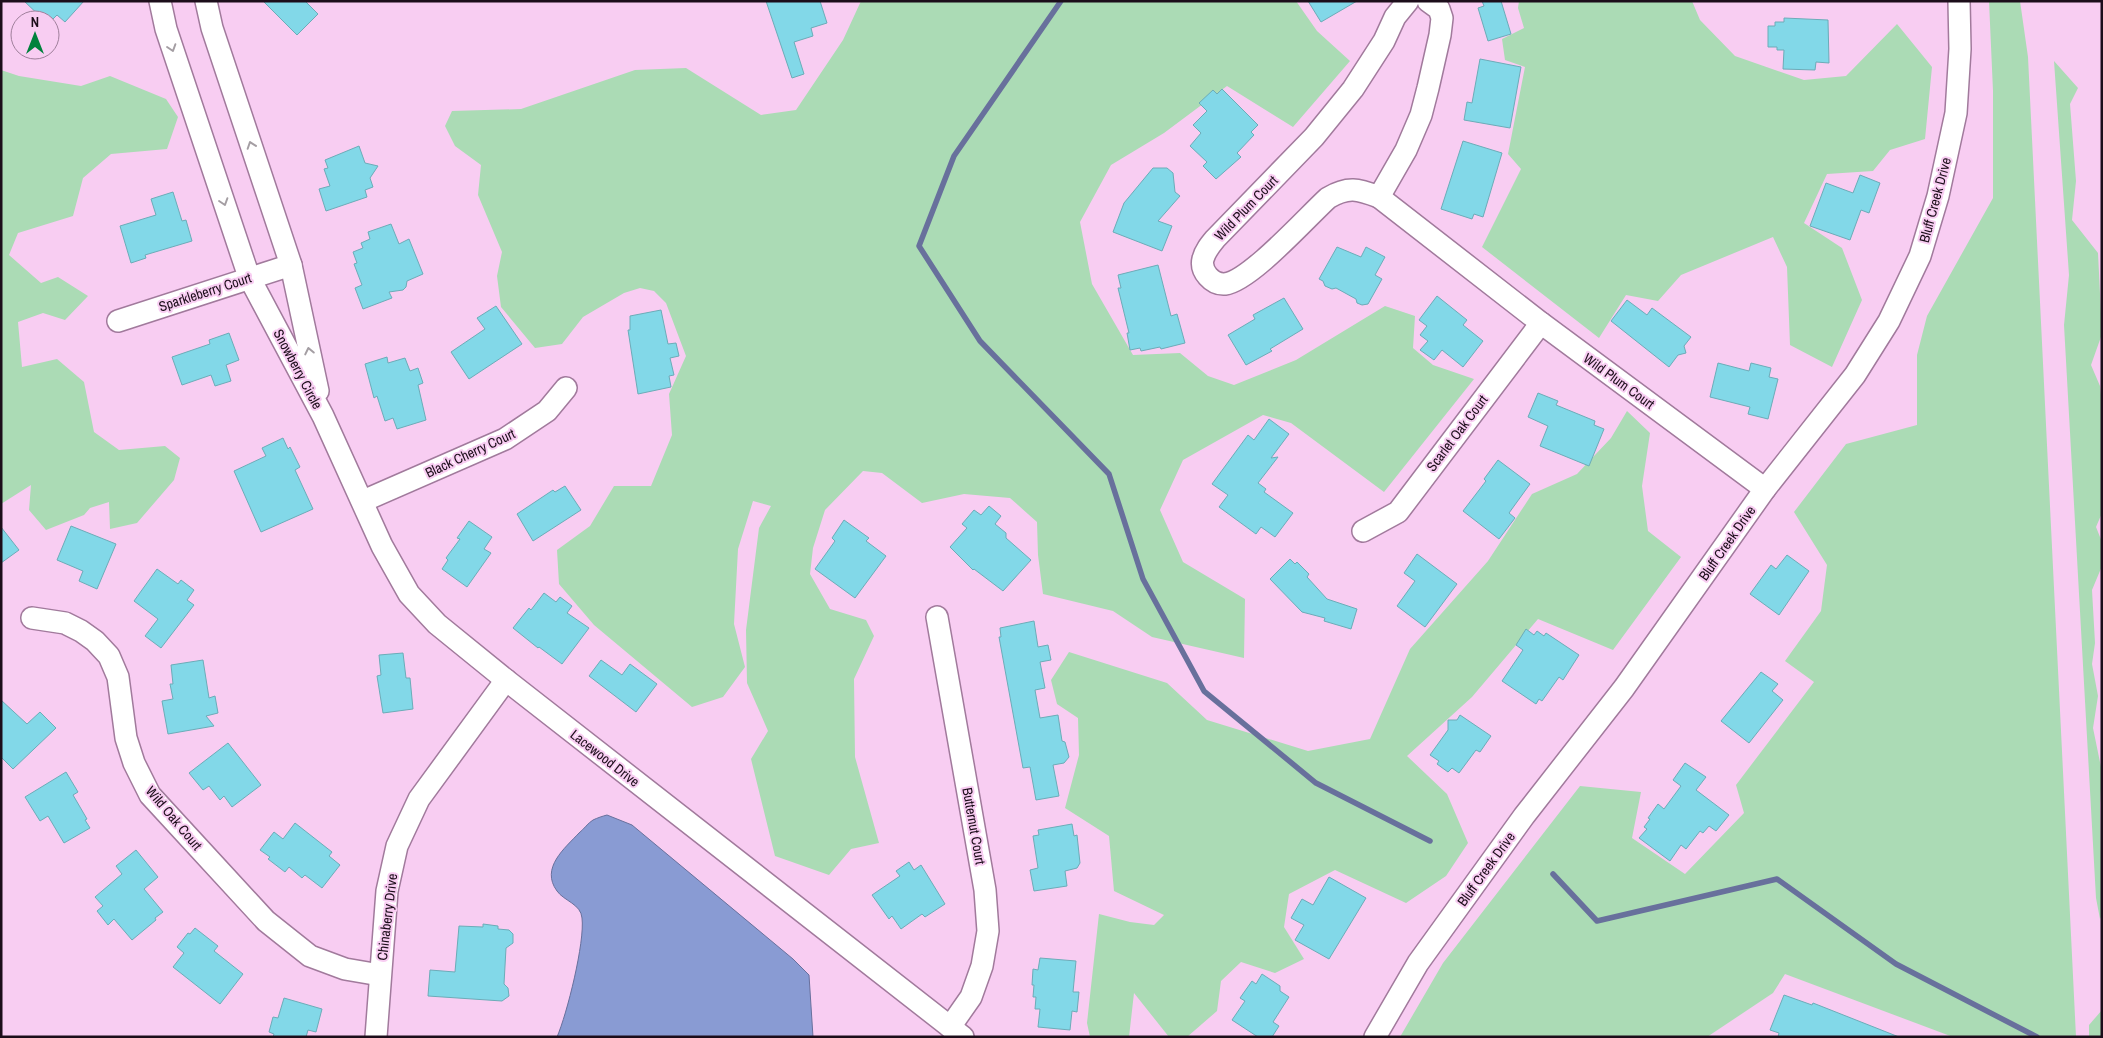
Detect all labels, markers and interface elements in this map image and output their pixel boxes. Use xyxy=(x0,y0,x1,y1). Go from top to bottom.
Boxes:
north arrow xyxy=(10,10,60,60)
text: N xyxy=(31,13,39,31)
one-way arrow xyxy=(167,44,177,52)
one-way arrow xyxy=(247,141,257,149)
street label: Bluff Creek Drive xyxy=(1915,156,1955,244)
street label: Wild Plum Court xyxy=(1210,172,1282,244)
one-way arrow xyxy=(218,198,228,206)
street label: Sparkleberry Court xyxy=(156,269,254,315)
street label: Snowberry Circle xyxy=(269,326,327,412)
one-way arrow xyxy=(305,347,315,356)
street label: Wild Plum Court xyxy=(1580,349,1658,413)
street label: Scarlet Oak Court xyxy=(1422,391,1492,475)
street label: Black Cherry Court xyxy=(422,424,518,482)
street label: Bluff Creek Drive xyxy=(1695,502,1759,584)
street label: Lacewood Drive xyxy=(567,725,643,791)
street label: Wild Oak Court xyxy=(142,782,206,854)
street label: Butternut Court xyxy=(958,786,990,866)
street label: Bluff Creek Drive xyxy=(1453,828,1519,910)
street label: Chinaberry Drive xyxy=(373,873,401,961)

